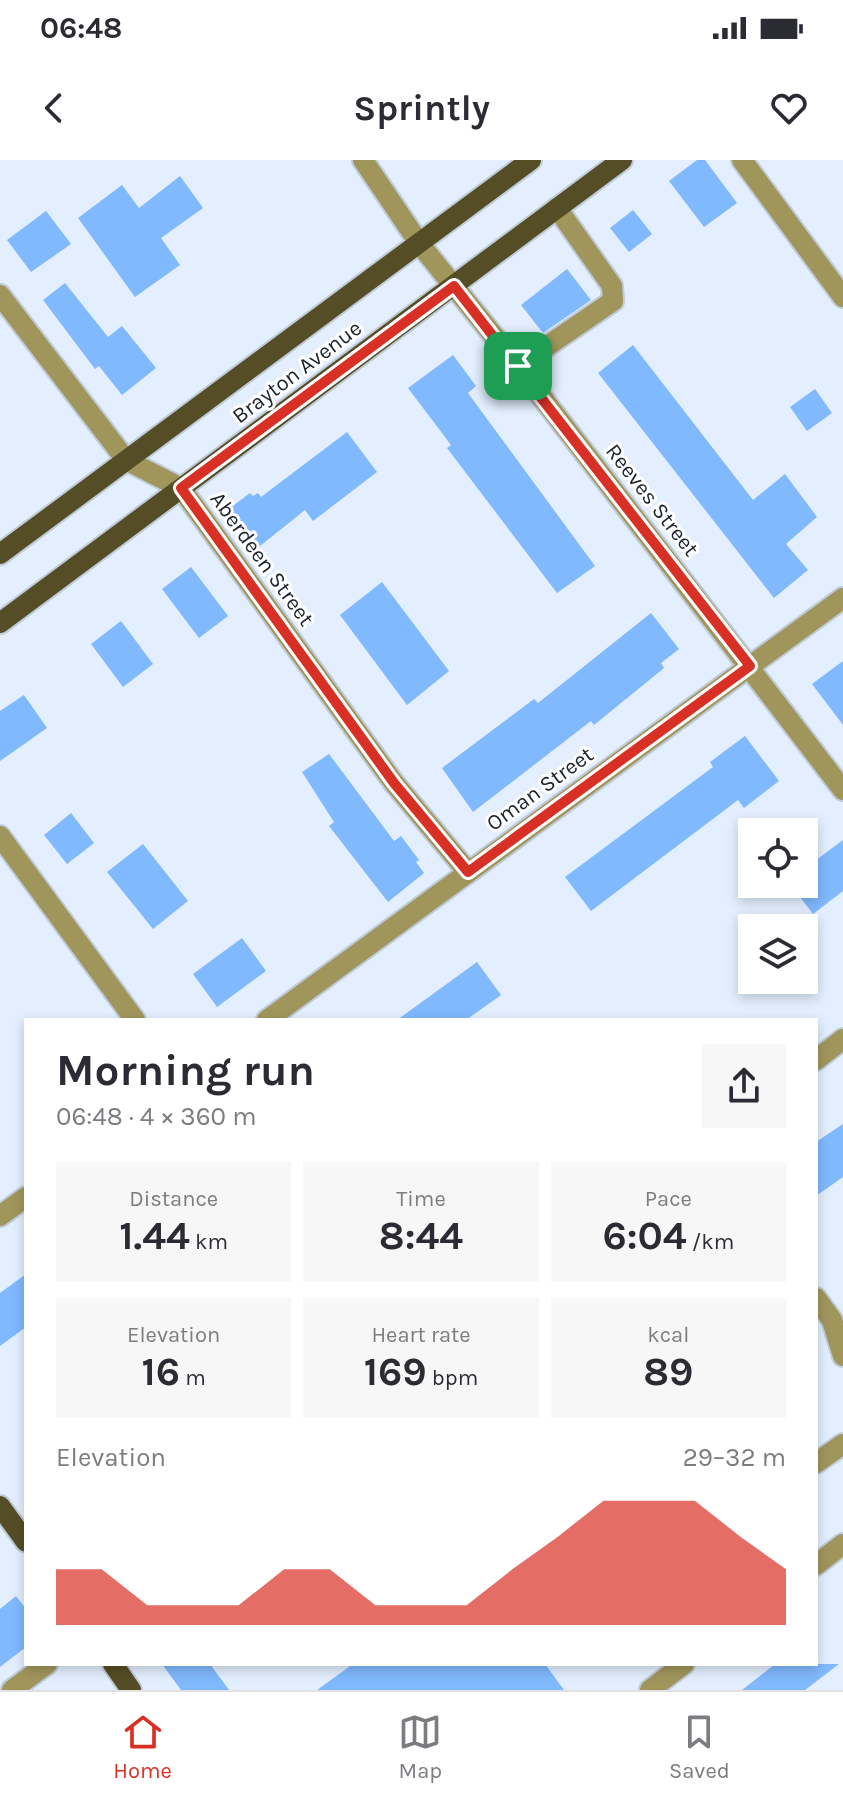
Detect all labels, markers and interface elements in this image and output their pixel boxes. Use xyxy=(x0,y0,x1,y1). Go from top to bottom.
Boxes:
text: 06:48 xyxy=(40,10,123,46)
icon: back xyxy=(32,86,76,130)
icon: heart xyxy=(767,86,811,130)
text: Sprintly xyxy=(353,87,490,129)
street label: Brayton Avenue xyxy=(227,315,367,429)
pin xyxy=(484,332,552,400)
icon: arrive xyxy=(496,344,540,388)
street label: Reeves Street xyxy=(600,439,704,561)
street label: Aberdeen Street xyxy=(205,487,319,631)
street label: Oman Street xyxy=(481,742,599,836)
map controls xyxy=(738,818,818,994)
button: locate xyxy=(738,818,818,898)
button: layers xyxy=(738,914,818,994)
button: share xyxy=(702,1044,786,1128)
text: Morning run xyxy=(56,1045,315,1096)
text: 06:48 · 4 × 360 m xyxy=(56,1101,257,1132)
text: Distance xyxy=(129,1186,218,1212)
text: Time xyxy=(396,1186,446,1212)
text: Pace xyxy=(645,1186,692,1212)
text: 1.44 xyxy=(119,1212,190,1259)
text: 8:44 xyxy=(379,1212,463,1259)
text: 6:04 xyxy=(602,1212,687,1259)
text: km xyxy=(190,1229,228,1255)
text: /km xyxy=(687,1229,734,1255)
text: Elevation xyxy=(127,1322,220,1348)
text: Heart rate xyxy=(371,1322,471,1348)
text: kcal xyxy=(647,1322,689,1348)
text: 16 xyxy=(141,1348,180,1395)
text: 169 xyxy=(364,1348,427,1395)
text: 89 xyxy=(643,1348,693,1395)
text: m xyxy=(180,1365,206,1391)
text: bpm xyxy=(427,1365,478,1391)
text: Elevation xyxy=(56,1442,166,1473)
text: 29–32 m xyxy=(683,1442,786,1473)
tab: Home xyxy=(113,1710,172,1784)
tab: Map xyxy=(398,1710,442,1784)
tab: Saved xyxy=(669,1710,730,1784)

